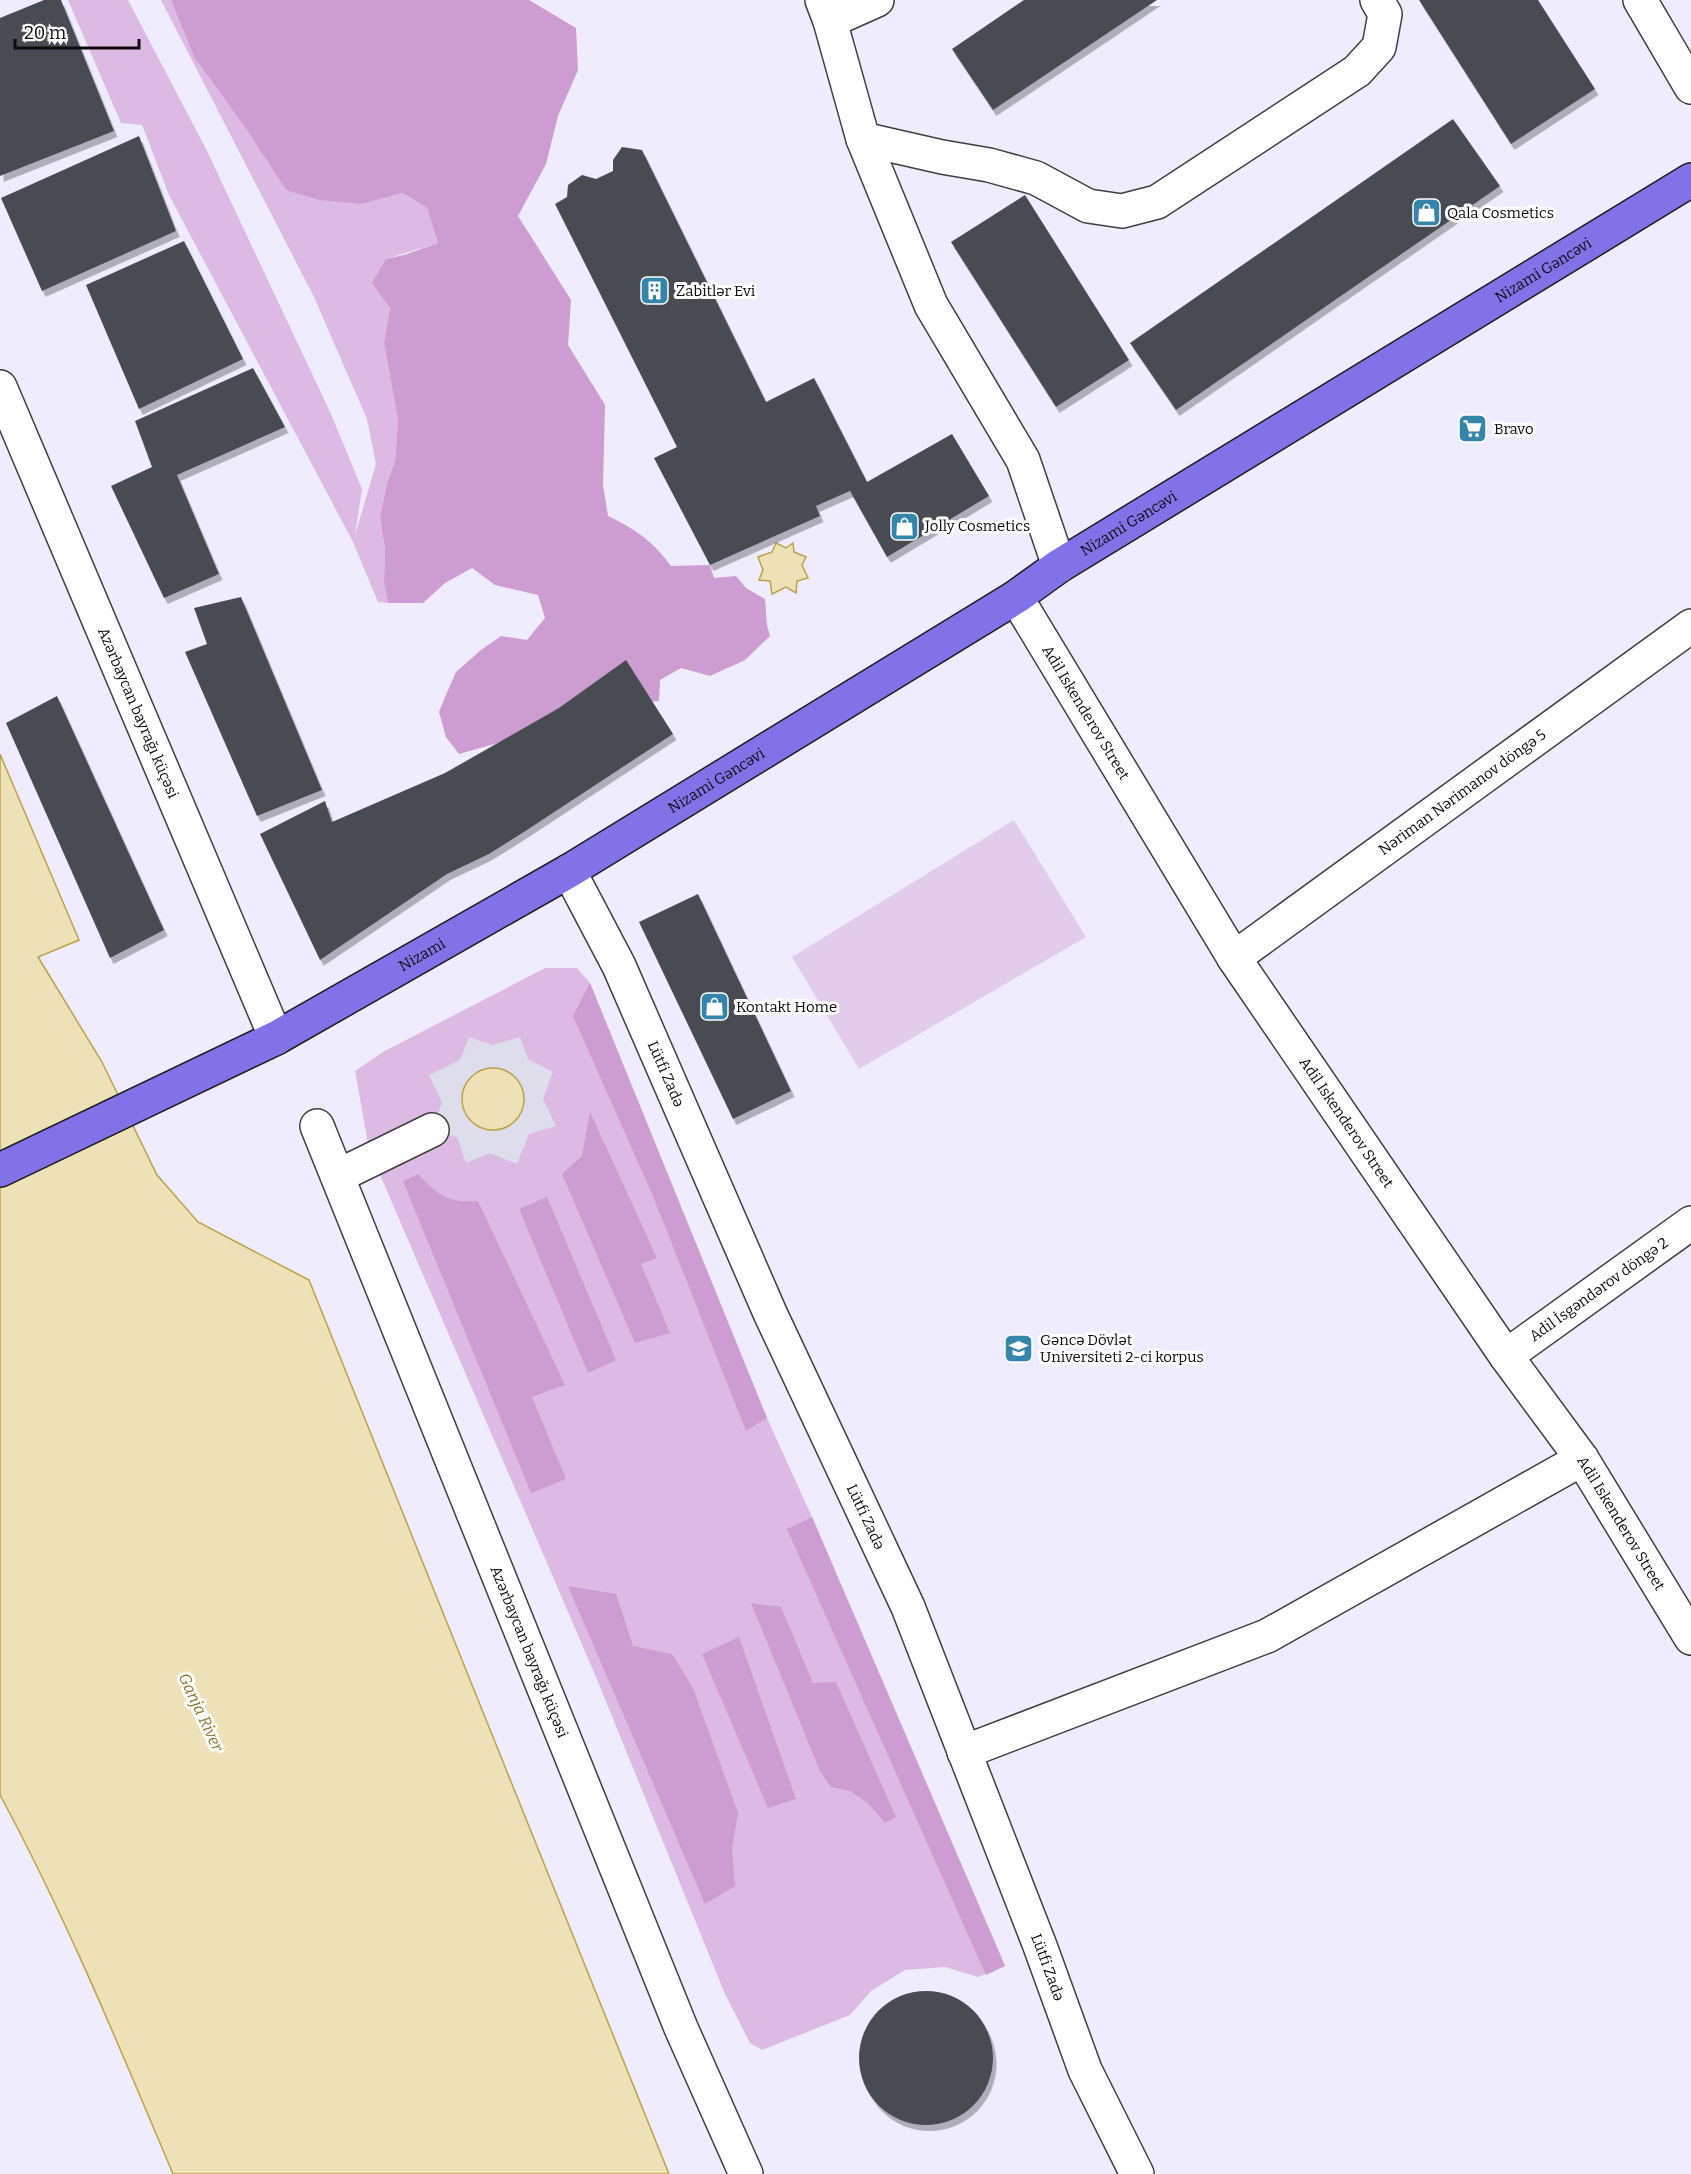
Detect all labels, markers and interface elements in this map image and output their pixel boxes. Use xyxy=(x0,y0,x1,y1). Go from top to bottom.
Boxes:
scale bar xyxy=(15,12,140,50)
text: 20 m xyxy=(24,22,66,44)
shop icon: Qala Cosmetics xyxy=(1410,197,1442,229)
place label: Qala Cosmetics xyxy=(1447,204,1554,222)
street label: Nizami Gəncəvi xyxy=(1492,234,1595,307)
building icon: Zabitlər Evi xyxy=(639,275,671,307)
place label: Zabitlər Evi xyxy=(676,282,756,300)
supermarket icon: Bravo xyxy=(1457,413,1489,445)
place label: Bravo xyxy=(1494,420,1534,438)
street label: Nizami Gəncəvi xyxy=(1077,487,1181,560)
shop icon: Jolly Cosmetics xyxy=(888,510,920,542)
place label: Jolly Cosmetics xyxy=(924,517,1030,535)
street label: Azərbaycan bayrağı küçəsi xyxy=(94,625,182,801)
street label: Adil Iskenderov Street xyxy=(1038,642,1134,784)
street label: Nəriman Nərimanov döngə 5 xyxy=(1375,725,1549,859)
street label: Nizami Gəncəvi xyxy=(665,744,768,817)
street label: Nizami xyxy=(396,934,449,975)
shop icon: Kontakt Home xyxy=(699,991,731,1023)
place label: Kontakt Home xyxy=(736,998,837,1016)
street label: Lütfi Zadə xyxy=(644,1038,688,1110)
street label: Adil Iskenderov Street xyxy=(1296,1054,1398,1192)
street label: Adil İsgəndərov döngə 2 xyxy=(1526,1234,1671,1345)
place label: Gəncə Dövlət Universiteti 2-ci korpus xyxy=(1040,1331,1204,1366)
school or university icon: Gəncə Dövlət Universiteti 2-ci korpus xyxy=(1003,1333,1035,1365)
street label: Adil Iskenderov Street xyxy=(1573,1453,1669,1594)
street label: Lütfi Zadə xyxy=(843,1481,889,1553)
street label: Azərbaycan bayrağı küçəsi xyxy=(486,1563,572,1741)
water label: Ganja River xyxy=(175,1670,228,1755)
street label: Lütfi Zadə xyxy=(1027,1931,1068,2003)

